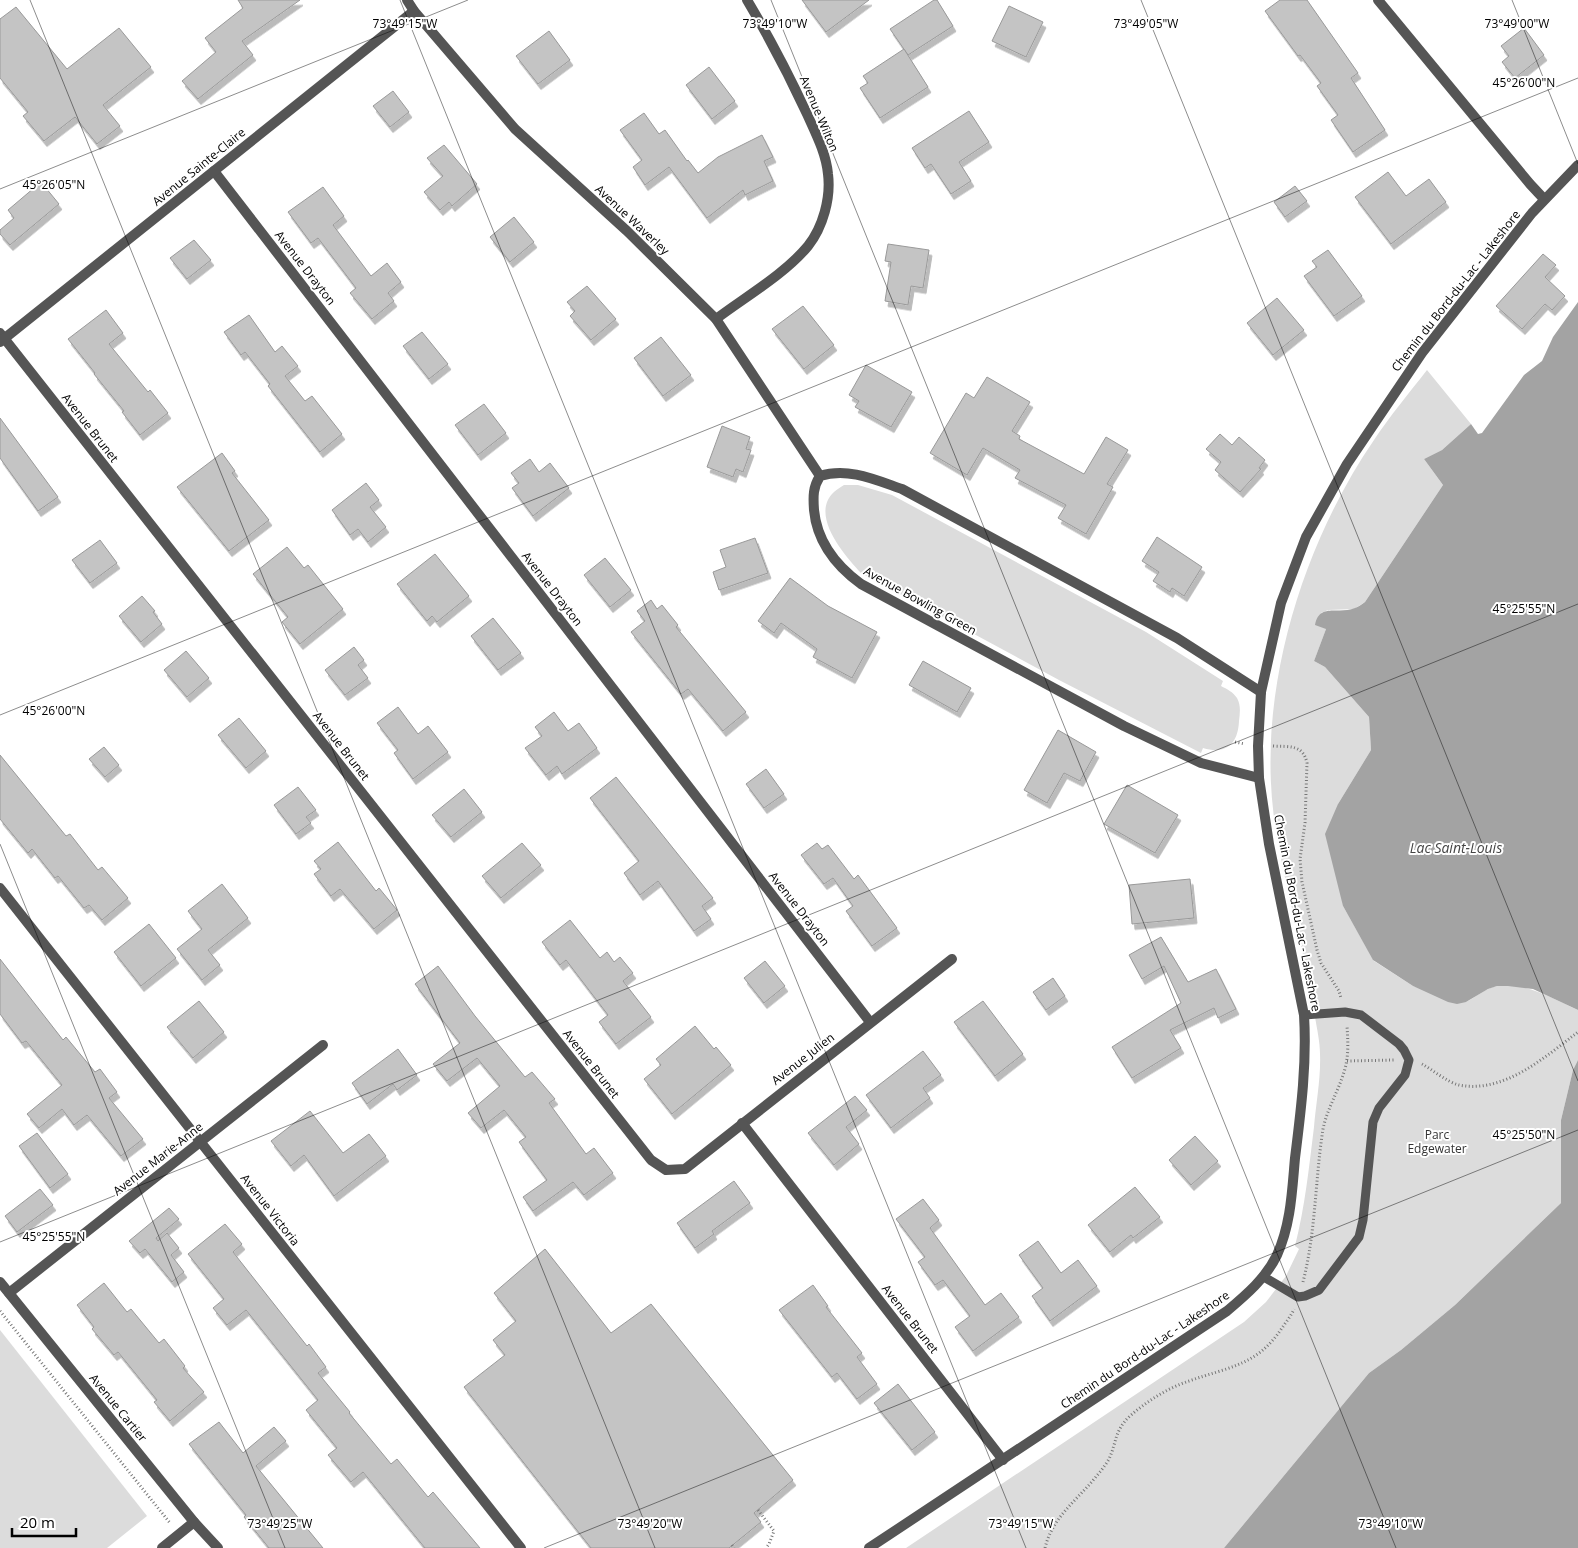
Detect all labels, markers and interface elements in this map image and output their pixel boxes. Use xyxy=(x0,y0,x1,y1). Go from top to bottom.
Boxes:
text: 73°49'15"W xyxy=(373,15,437,32)
text: 73°49'10"W xyxy=(743,15,807,32)
text: 73°49'05"W xyxy=(1114,15,1178,32)
text: 73°49'00"W xyxy=(1485,15,1549,32)
street label: Avenue Wilton xyxy=(796,73,843,154)
text: 45°26'00"N xyxy=(1493,74,1555,91)
street label: Avenue Sainte-Claire xyxy=(149,124,249,210)
text: 45°26'05"N xyxy=(23,176,85,193)
street label: Avenue Waverley xyxy=(591,181,674,259)
street label: Chemin du Bord-du-Lac - Lakeshore xyxy=(1387,206,1524,375)
street label: Avenue Drayton xyxy=(271,227,340,308)
street label: Avenue Brunet xyxy=(58,390,123,466)
street label: Avenue Drayton xyxy=(518,548,587,629)
street label: Avenue Bowling Green xyxy=(861,562,980,639)
text: 45°25'55"N xyxy=(1493,600,1555,617)
text: 45°26'00"N xyxy=(23,702,85,719)
street label: Avenue Brunet xyxy=(309,708,374,784)
street label: Chemin du Bord-du-Lac - Lakeshore xyxy=(1270,813,1325,1013)
water label: Lac Saint-Louis xyxy=(1410,838,1502,857)
street label: Avenue Drayton xyxy=(765,868,834,949)
street label: Avenue Brunet xyxy=(559,1026,624,1102)
street label: Avenue Julien xyxy=(768,1029,838,1089)
street label: Avenue Marie-Anne xyxy=(109,1118,206,1199)
park label: Parc Edgewater xyxy=(1407,1126,1467,1157)
text: 45°25'50"N xyxy=(1493,1126,1555,1143)
street label: Avenue Victoria xyxy=(237,1170,304,1249)
text: 45°25'55"N xyxy=(23,1228,85,1245)
street label: Avenue Brunet xyxy=(878,1281,943,1357)
street label: Chemin du Bord-du-Lac - Lakeshore xyxy=(1057,1286,1233,1413)
street label: Avenue Cartier xyxy=(86,1370,151,1445)
scale bar xyxy=(12,1506,76,1538)
text: 20 m xyxy=(20,1512,55,1532)
text: 73°49'25"W xyxy=(248,1515,312,1532)
text: 73°49'20"W xyxy=(618,1515,682,1532)
text: 73°49'15"W xyxy=(989,1515,1053,1532)
text: 73°49'10"W xyxy=(1359,1515,1423,1532)

